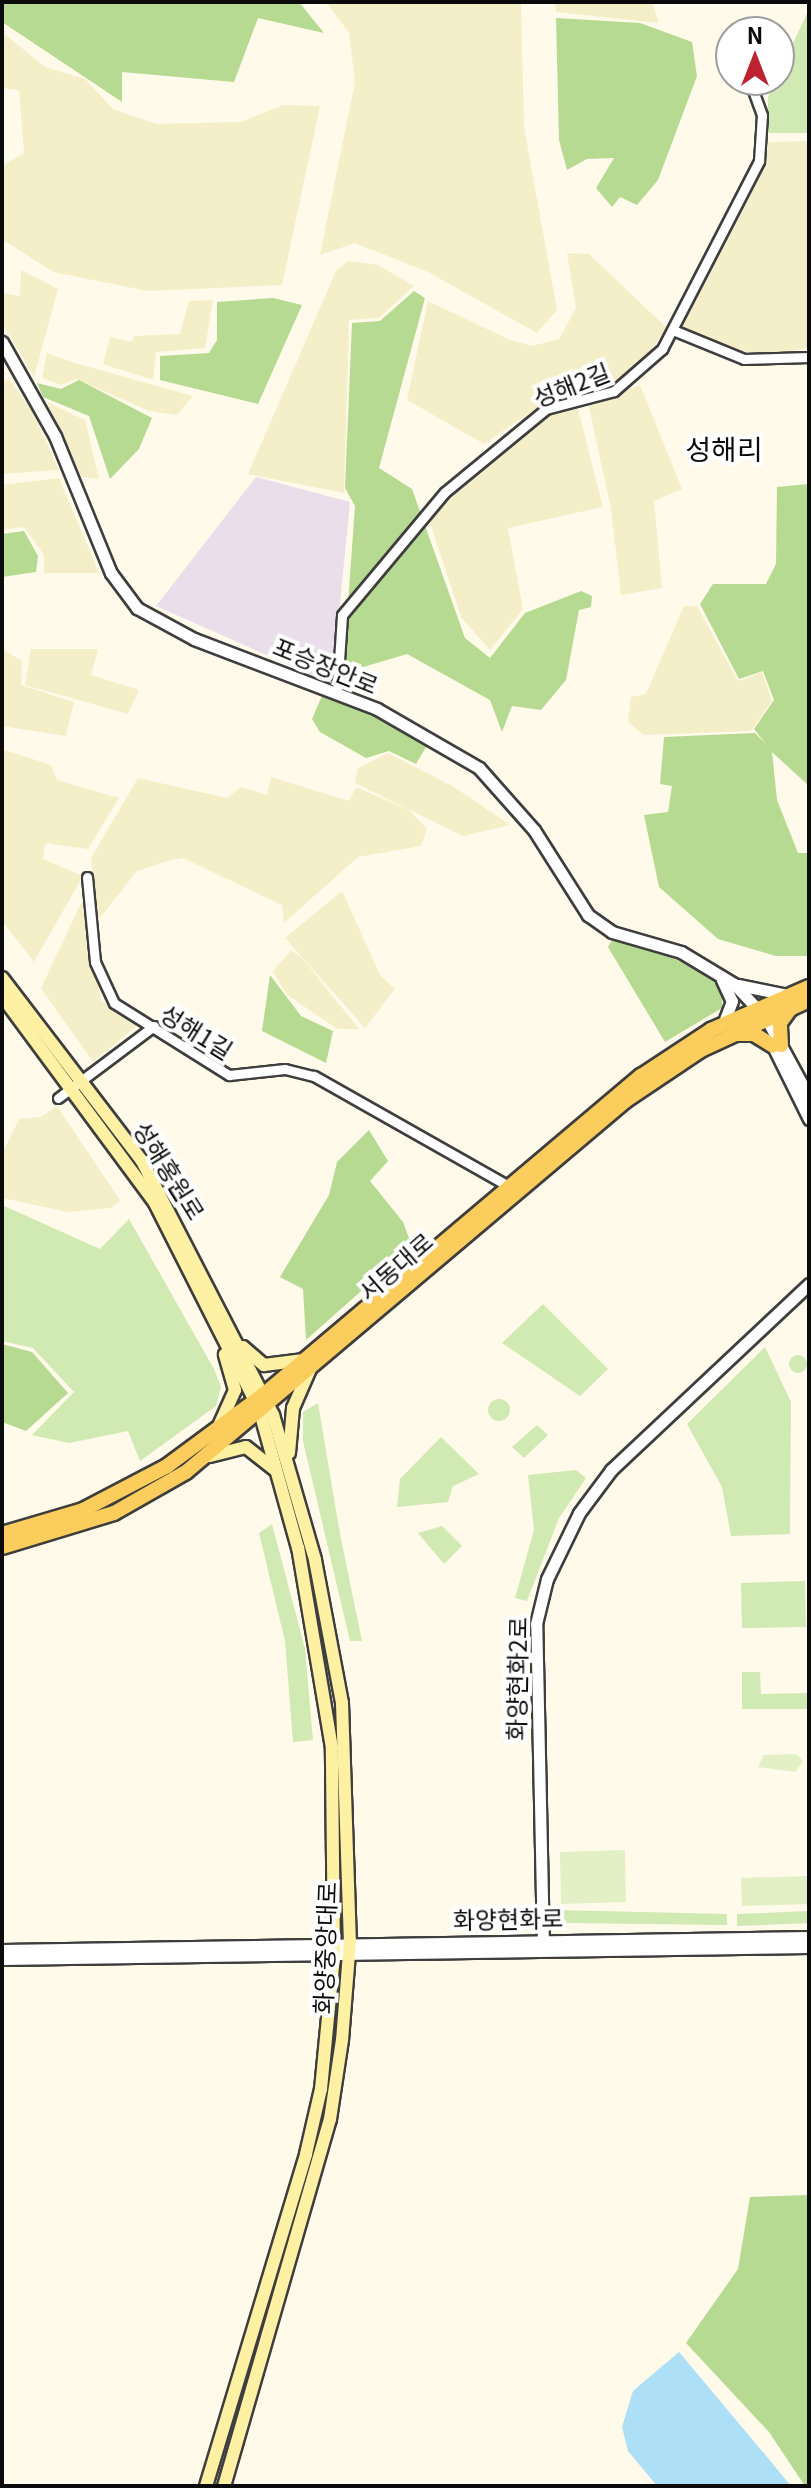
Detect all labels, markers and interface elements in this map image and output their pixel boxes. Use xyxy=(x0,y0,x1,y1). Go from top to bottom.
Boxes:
north arrow xyxy=(715,16,795,96)
text: N xyxy=(747,18,763,50)
street label: 성해2길 xyxy=(529,356,613,412)
district label: 성해리 xyxy=(685,431,763,465)
street label: 포승장안로 xyxy=(269,631,383,699)
street label: 성해1길 xyxy=(156,998,238,1064)
street label: 성해홍원로 xyxy=(129,1116,211,1224)
street label: 서동대로 xyxy=(352,1226,438,1306)
street label: 화양현화2로 xyxy=(501,1617,531,1741)
street label: 화양중앙대로 xyxy=(307,1881,341,2015)
street label: 화양현화로 xyxy=(453,1903,563,1933)

